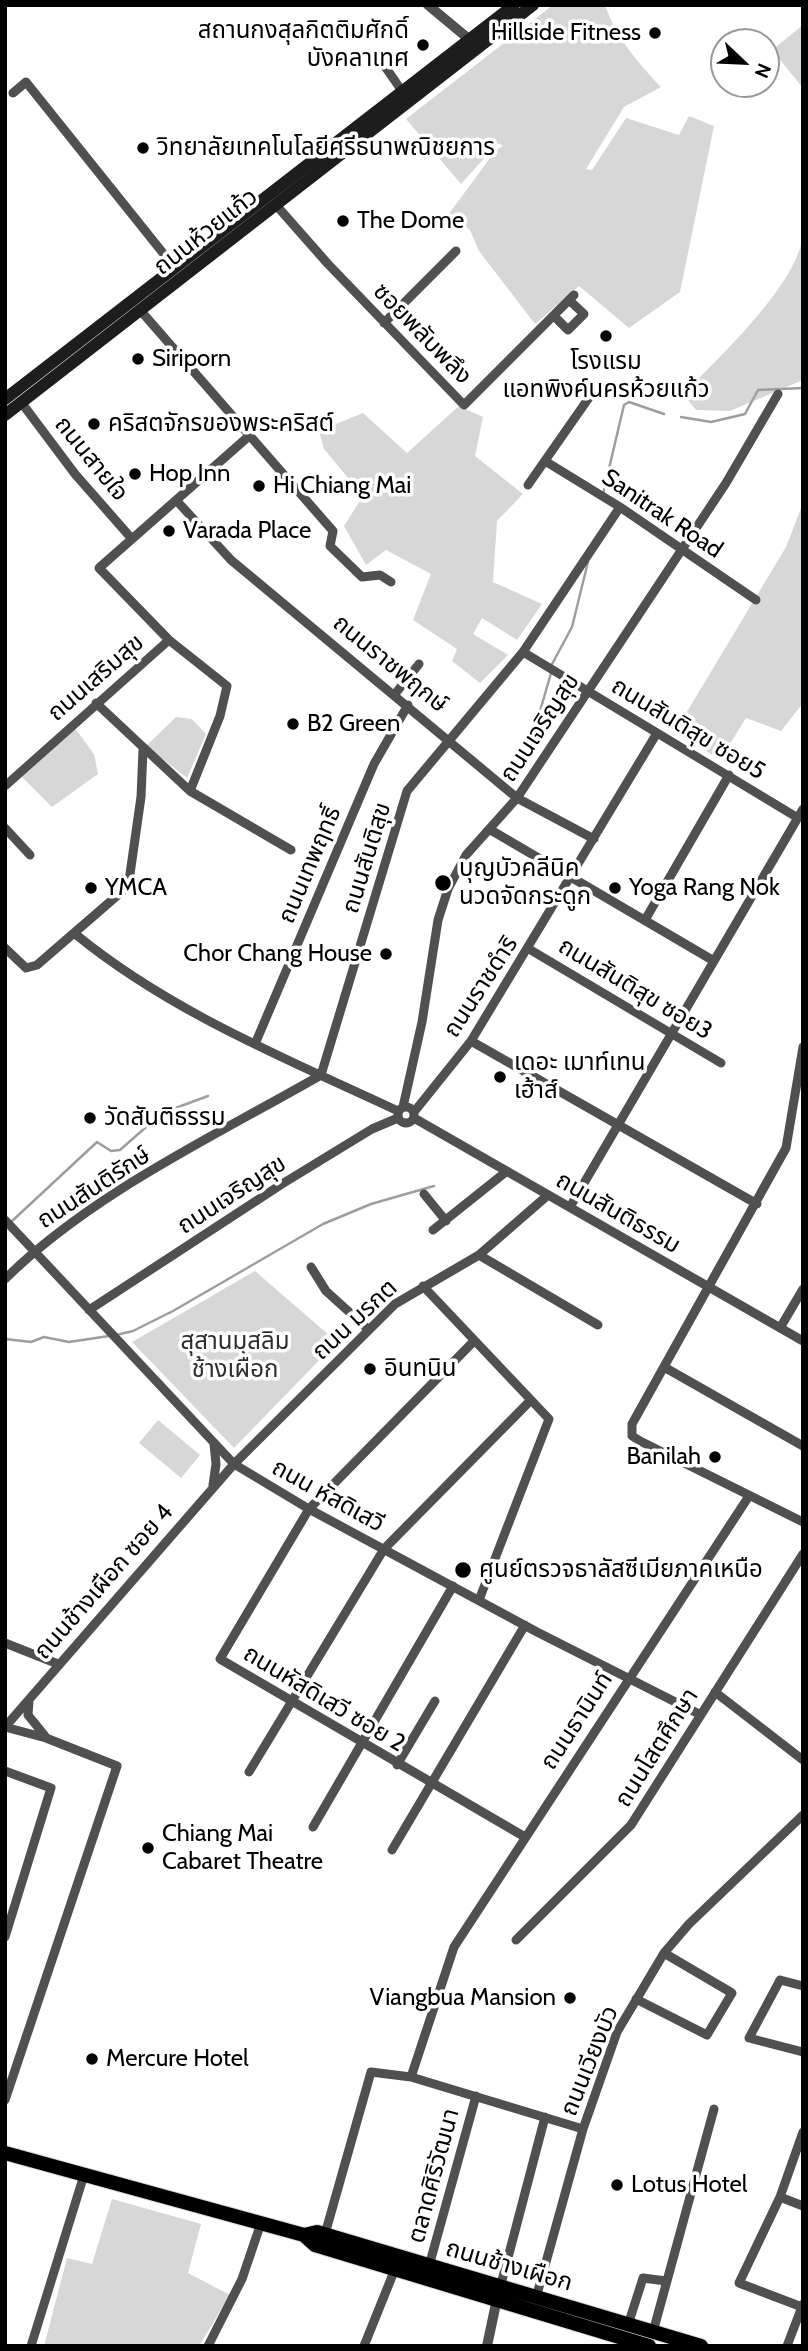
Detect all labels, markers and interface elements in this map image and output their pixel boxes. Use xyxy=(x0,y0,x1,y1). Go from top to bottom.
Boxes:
place label: สถานกงสุลกิตติมศักดิ์ บังคลาเทศ xyxy=(198,17,409,73)
place label: Hillside Fitness xyxy=(491,19,641,47)
marker: Hillside Fitness xyxy=(647,25,663,41)
north arrow xyxy=(710,28,780,98)
marker: สถานกงสุลกิตติมศักดิ์ บังคลาเทศ xyxy=(415,37,431,53)
text: N xyxy=(750,60,776,81)
place label: วิทยาลัยเทคโนโลยีศรีธนาพณิชยการ xyxy=(157,134,495,162)
marker: วิทยาลัยเทคโนโลยีศรีธนาพณิชยการ xyxy=(135,140,151,156)
street label: ถนนห้วยแก้ว xyxy=(148,183,264,281)
place label: The Dome xyxy=(357,207,464,235)
marker: The Dome xyxy=(335,213,351,229)
street label: ซอยพลับพลึง xyxy=(367,277,477,391)
marker: โรงแรม แอทพิงค์นครห้วยแก้ว xyxy=(598,328,614,344)
place label: Siriporn xyxy=(152,345,231,373)
place label: โรงแรม แอทพิงค์นครห้วยแก้ว xyxy=(502,348,710,404)
marker: Siriporn xyxy=(130,351,146,367)
place label: คริสตจักรของพระคริสต์ xyxy=(108,410,334,438)
street label: ถนนสายใจ xyxy=(48,411,134,507)
marker: คริสตจักรของพระคริสต์ xyxy=(86,416,102,432)
place label: Hop Inn xyxy=(149,460,230,488)
street label: Sanitrak Road xyxy=(596,463,728,565)
marker: Hop Inn xyxy=(127,466,143,482)
place label: Hi Chiang Mai xyxy=(273,472,411,500)
marker: Hi Chiang Mai xyxy=(251,478,267,494)
place label: Varada Place xyxy=(183,517,311,545)
marker: Varada Place xyxy=(161,523,177,539)
street label: ถนนราชพฤกษ์ xyxy=(327,609,453,719)
street label: ถนนเสริมสุข xyxy=(42,629,150,727)
street label: ถนนเจริญสุข xyxy=(494,668,586,788)
street label: ถนนสันติสุข ซอย5 xyxy=(606,672,770,786)
place label: B2 Green xyxy=(307,710,400,738)
marker: B2 Green xyxy=(285,716,301,732)
street label: ถนนสันติสุข xyxy=(337,799,397,917)
street label: ถนนเทพฤทธิ์ xyxy=(272,802,348,928)
place label: บุญบัวคลีนิค นวดจัดกระดูก xyxy=(459,855,591,911)
marker: บุญบัวคลีนิค นวดจัดกระดูก xyxy=(433,873,453,893)
place label: YMCA xyxy=(105,874,167,902)
place label: Yoga Rang Nok xyxy=(629,874,780,902)
marker: YMCA xyxy=(83,880,99,896)
marker: Yoga Rang Nok xyxy=(607,880,623,896)
street label: ถนนราชดำริ xyxy=(438,931,524,1043)
street label: ถนนสันติสุข ซอย3 xyxy=(553,932,717,1046)
place label: Chor Chang House xyxy=(183,940,372,968)
marker: Chor Chang House xyxy=(378,946,394,962)
place label: เดอะ เมาท์เทน เฮ้าส์ xyxy=(514,1049,645,1105)
marker: เดอะ เมาท์เทน เฮ้าส์ xyxy=(492,1069,508,1085)
place label: วัดสันติธรรม xyxy=(104,1104,226,1132)
marker: วัดสันติธรรม xyxy=(82,1110,98,1126)
street label: ถนนสันติรักษ์ xyxy=(32,1141,156,1235)
street label: ถนนเจริญสุข xyxy=(172,1149,292,1241)
street label: ถนนสันติธรรม xyxy=(551,1166,685,1260)
street label: ถนน มรกต xyxy=(307,1274,403,1366)
park label: สุสานมุสลิม ช้างเผือก xyxy=(181,1328,289,1384)
place label: อินทนิน xyxy=(384,1355,457,1383)
marker: อินทนิน xyxy=(362,1361,378,1377)
place label: Banilah xyxy=(626,1443,701,1471)
marker: Banilah xyxy=(707,1449,723,1465)
street label: ถนน หัสดิเสวี xyxy=(267,1453,389,1539)
street label: ถนนช้างเผือก ซอย 4 xyxy=(29,1498,179,1666)
place label: ศูนย์ตรวจธาลัสซีเมียภาคเหนือ xyxy=(479,1556,763,1584)
marker: ศูนย์ตรวจธาลัสซีเมียภาคเหนือ xyxy=(453,1560,473,1580)
street label: ถนนหัสดิเสวี ซอย 2 xyxy=(238,1639,410,1759)
street label: ถนนธานินท์ xyxy=(535,1667,619,1775)
street label: ถนนโสตศึกษา xyxy=(609,1683,705,1813)
place label: Chiang Mai Cabaret Theatre xyxy=(162,1820,323,1876)
marker: Chiang Mai Cabaret Theatre xyxy=(140,1840,156,1856)
place label: Viangbua Mansion xyxy=(370,1984,556,2012)
marker: Viangbua Mansion xyxy=(562,1990,578,2006)
street label: ถนนเวียงบัว xyxy=(555,2002,625,2120)
place label: Mercure Hotel xyxy=(106,2045,249,2073)
marker: Mercure Hotel xyxy=(84,2051,100,2067)
street label: ตลาดศิริวัฒนา xyxy=(402,2106,466,2246)
place label: Lotus Hotel xyxy=(631,2171,747,2199)
marker: Lotus Hotel xyxy=(609,2177,625,2193)
street label: ถนนช้างเผือก xyxy=(442,2234,576,2298)

